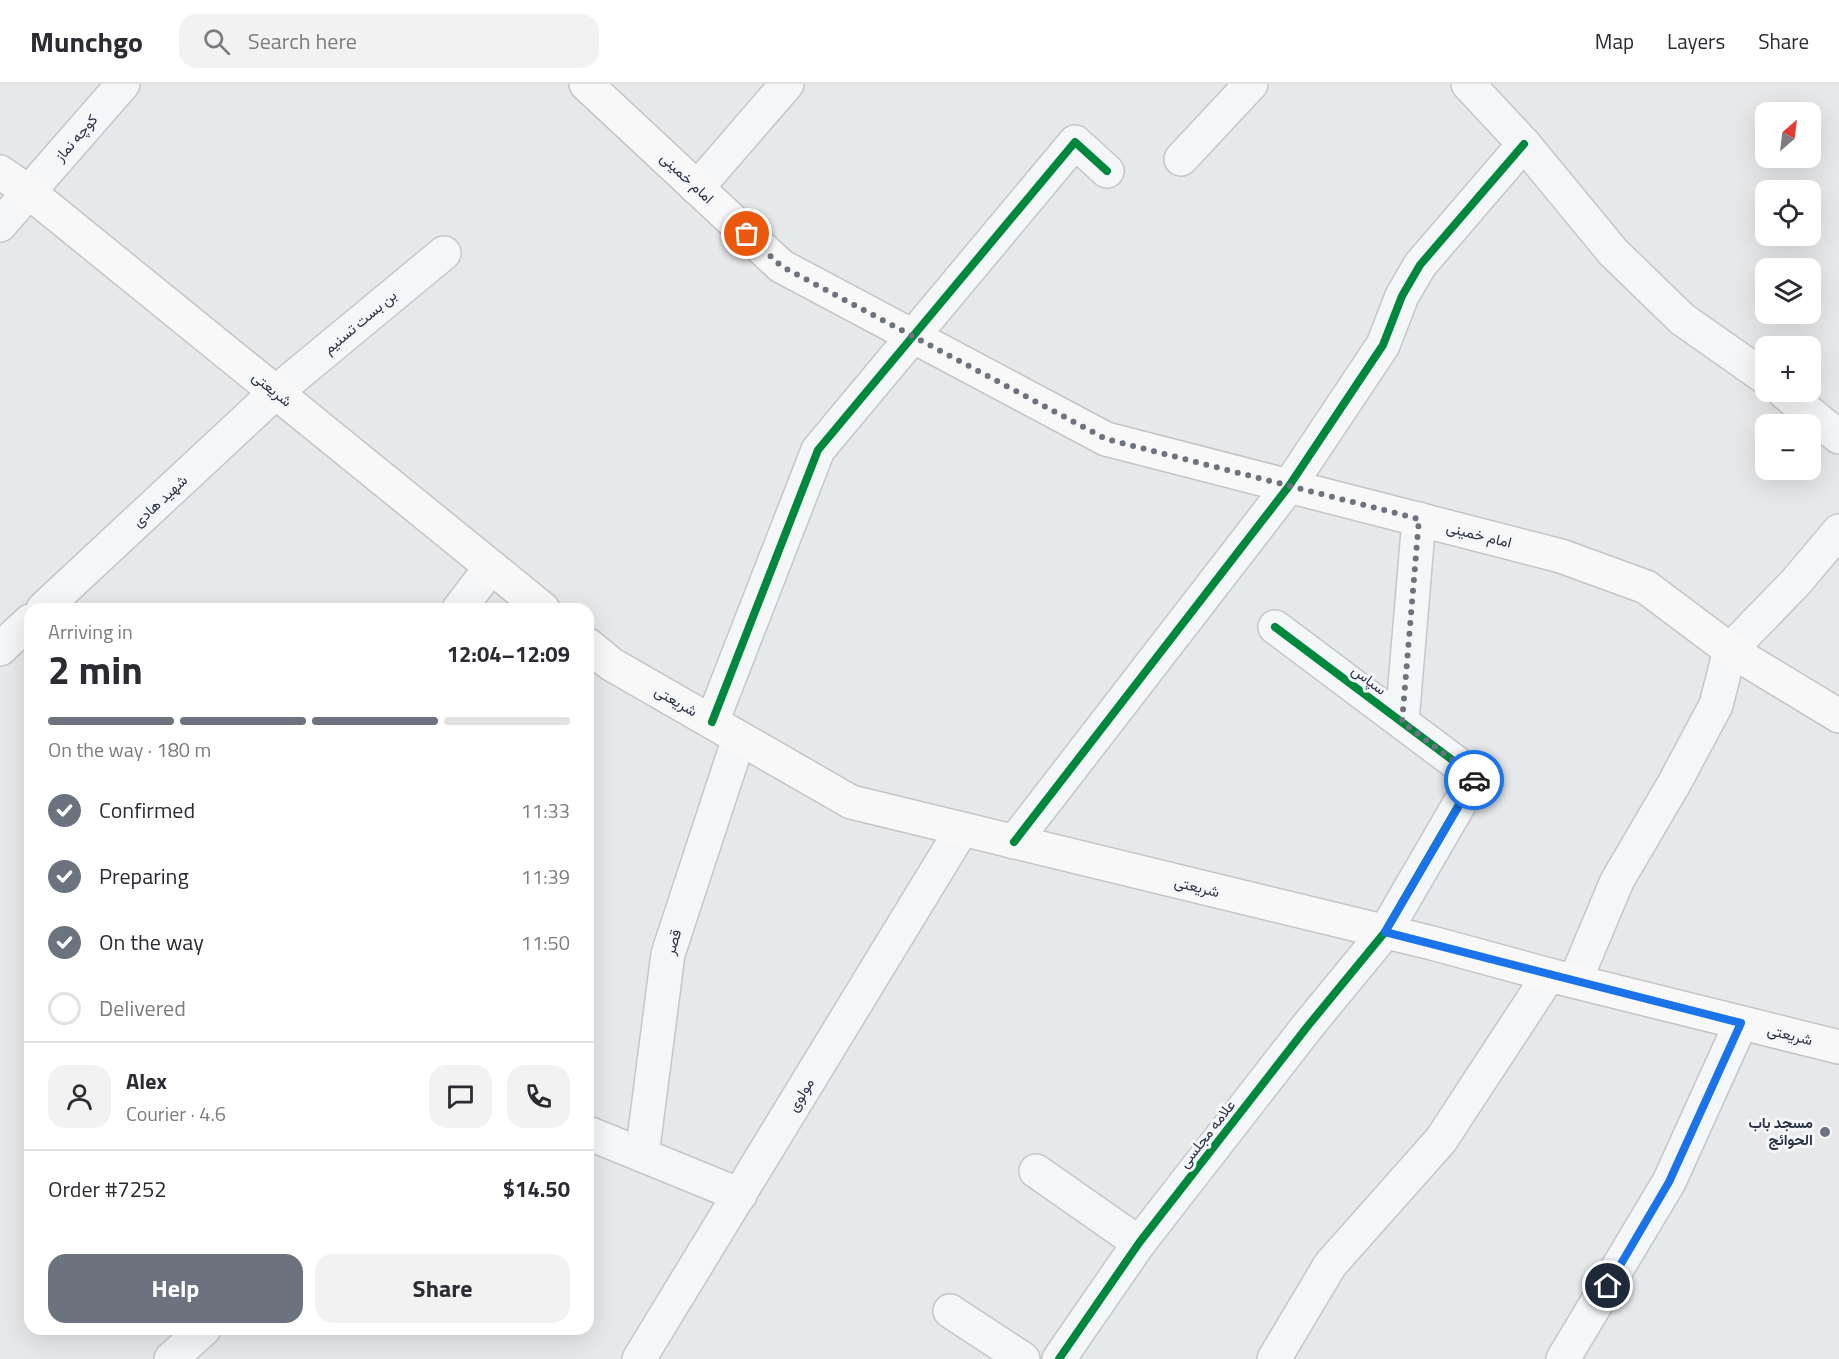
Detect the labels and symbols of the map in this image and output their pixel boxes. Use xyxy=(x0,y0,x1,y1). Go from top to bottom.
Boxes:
north arrow xyxy=(1755,102,1821,168)
street label: کوچه نماز xyxy=(48,109,103,167)
street label: امام خمینی xyxy=(655,147,720,209)
pin xyxy=(721,208,772,259)
street label: بن بست تسنیم xyxy=(318,284,402,359)
street label: شریعتی xyxy=(247,365,298,412)
street label: شهید هادی xyxy=(127,469,193,532)
street label: امام خمینی xyxy=(1444,515,1514,554)
street label: سپاس xyxy=(1347,659,1392,701)
street label: شریعتی xyxy=(651,679,702,722)
courier xyxy=(1444,750,1504,810)
street label: شریعتی xyxy=(1172,870,1222,903)
street label: قصر xyxy=(658,926,687,958)
street label: شریعتی xyxy=(1765,1018,1815,1051)
street label: مولوی xyxy=(781,1073,820,1116)
street label: علامه مجلسی xyxy=(1173,1094,1241,1173)
place label: مسجد باب الحوائج xyxy=(1748,1111,1813,1151)
marker: مسجد باب الحوائج xyxy=(1818,1125,1832,1139)
pin xyxy=(1582,1260,1633,1311)

